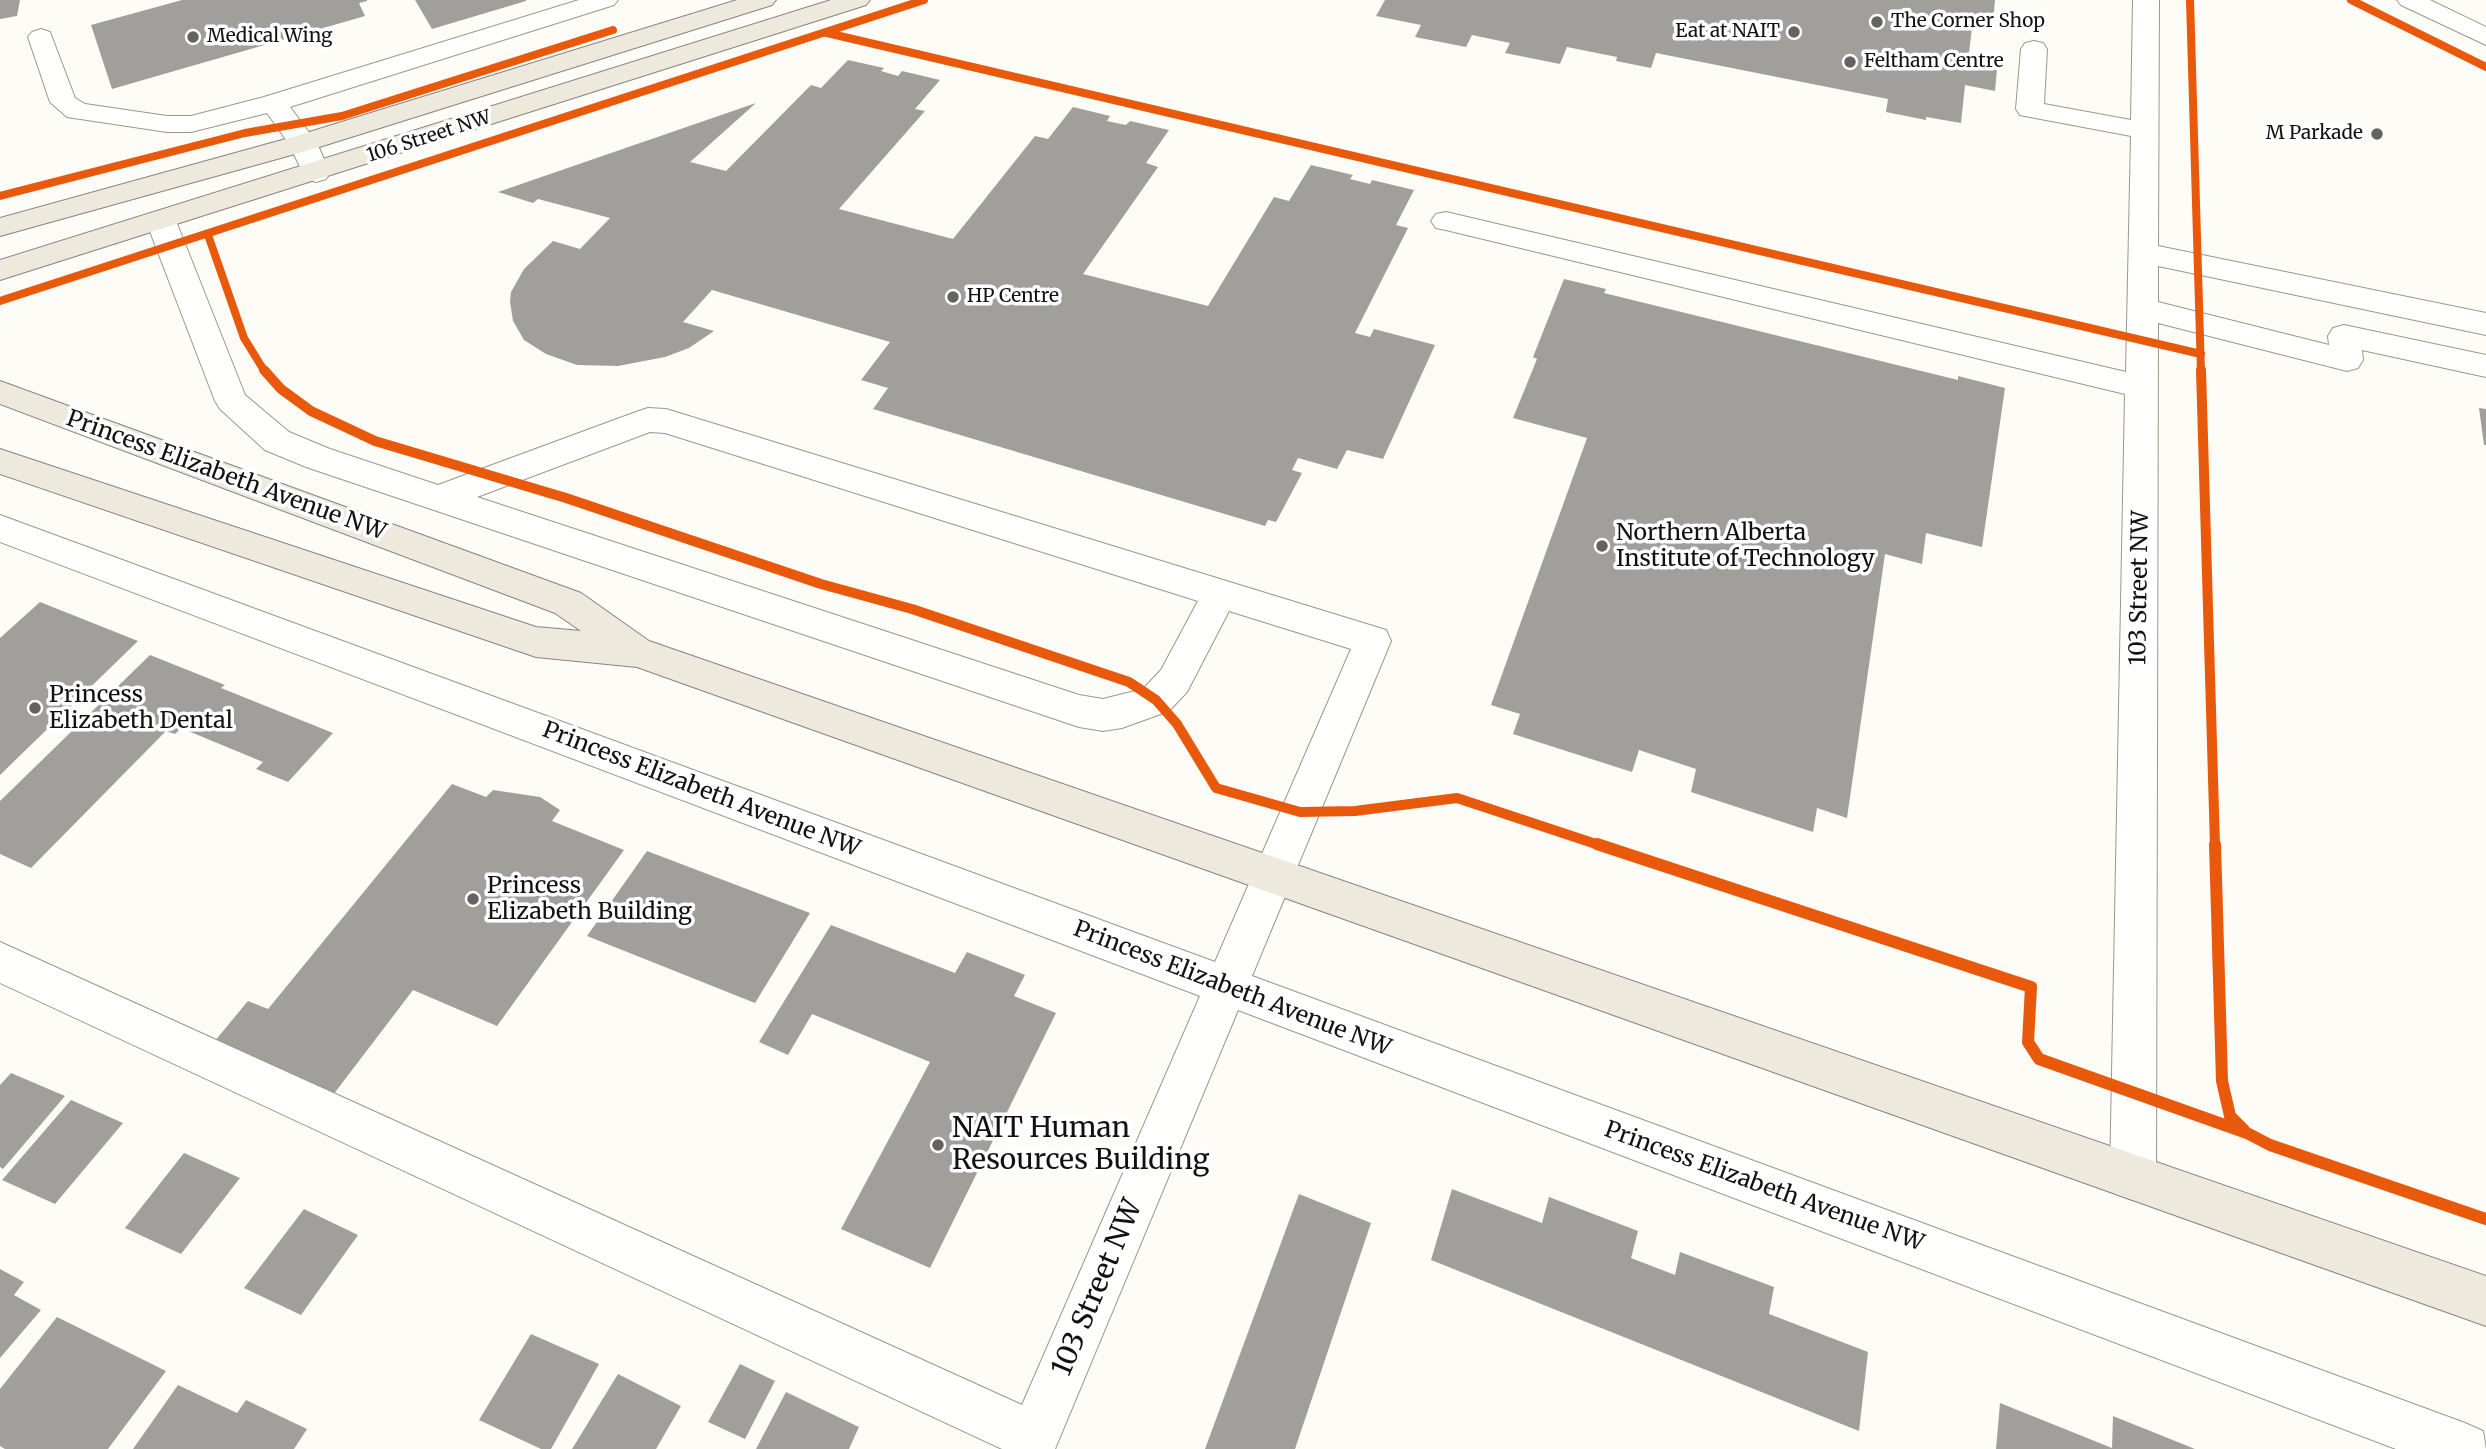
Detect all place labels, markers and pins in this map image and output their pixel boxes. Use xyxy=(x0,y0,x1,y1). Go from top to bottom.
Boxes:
place label: The Corner Shop xyxy=(1891,11,2045,33)
marker: The Corner Shop xyxy=(1869,14,1885,30)
place label: Eat at NAIT xyxy=(1675,21,1780,43)
marker: Eat at NAIT xyxy=(1786,24,1802,40)
place label: Medical Wing xyxy=(207,26,333,48)
marker: Medical Wing xyxy=(185,29,201,45)
place label: Feltham Centre xyxy=(1864,51,2004,73)
marker: Feltham Centre xyxy=(1842,54,1858,70)
place label: M Parkade xyxy=(2266,123,2363,145)
marker: M Parkade xyxy=(2369,126,2385,142)
place label: HP Centre xyxy=(967,286,1059,308)
marker: HP Centre xyxy=(945,289,961,305)
place label: Northern Alberta Institute of Technology xyxy=(1616,519,1875,573)
marker: Northern Alberta Institute of Technology xyxy=(1594,538,1610,554)
place label: Princess Elizabeth Dental xyxy=(49,681,233,735)
marker: Princess Elizabeth Dental xyxy=(27,700,43,716)
place label: Princess Elizabeth Building xyxy=(487,872,692,926)
marker: Princess Elizabeth Building xyxy=(465,891,481,907)
place label: NAIT Human Resources Building xyxy=(952,1112,1210,1178)
marker: NAIT Human Resources Building xyxy=(930,1137,946,1153)

